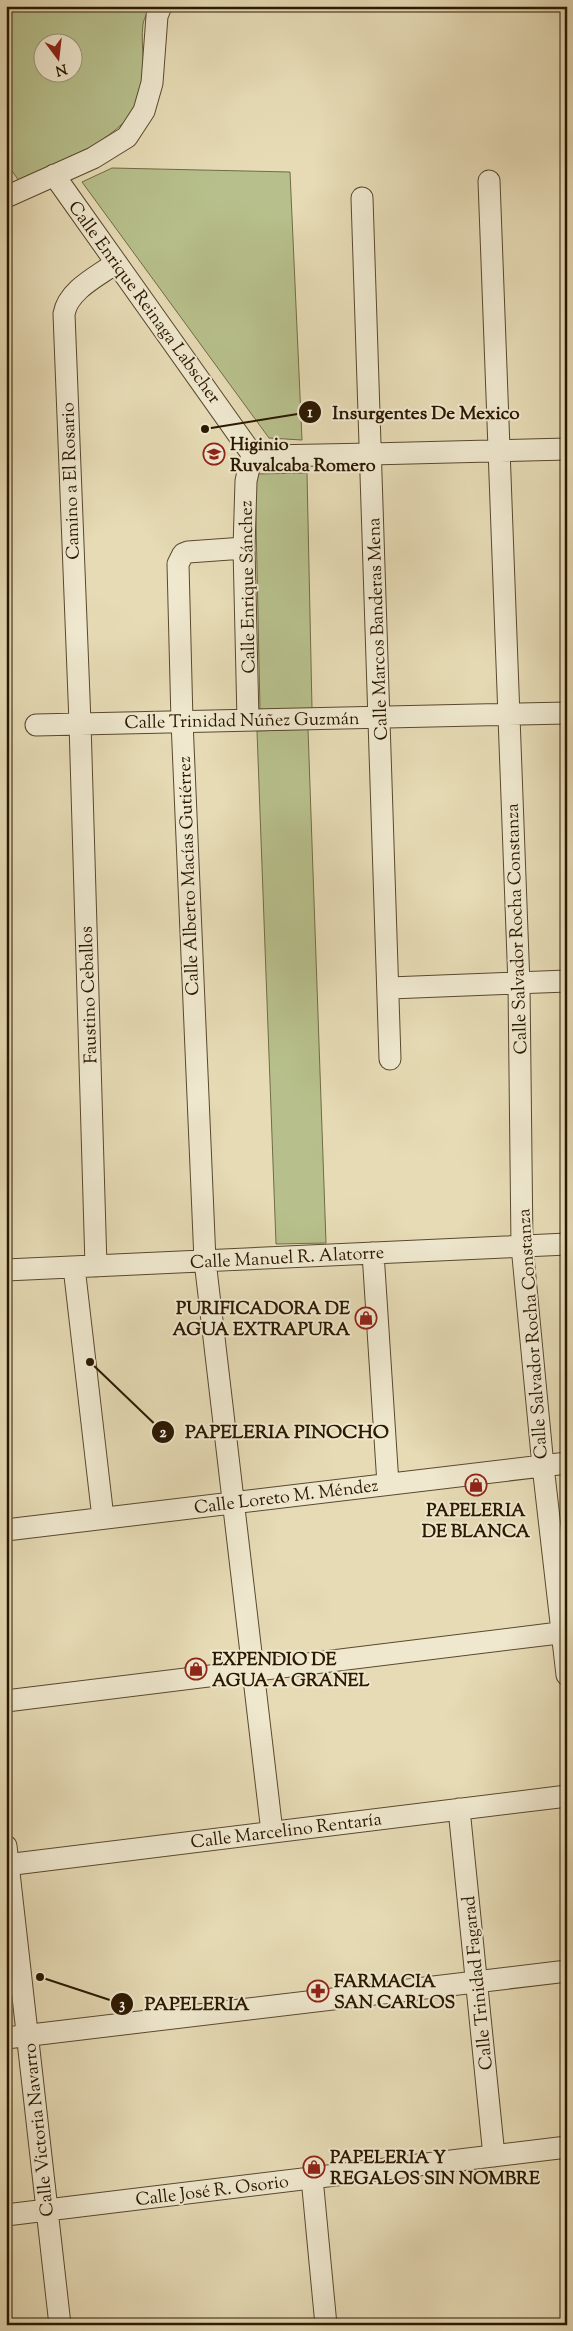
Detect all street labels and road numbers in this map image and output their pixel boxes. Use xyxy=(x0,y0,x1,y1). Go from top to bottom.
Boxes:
street label: Calle Enrique Reinaga Labscher xyxy=(61,196,226,410)
street label: Camino a El Rosario xyxy=(56,402,88,560)
street label: Calle Enrique Sánchez xyxy=(234,500,264,674)
street label: Calle Marcos Banderas Mena xyxy=(362,517,396,741)
street label: Calle Trinidad Núñez Guzmán xyxy=(124,707,360,737)
street label: Calle Alberto Macías Gutiérrez xyxy=(173,756,207,996)
street label: Calle Salvador Rocha Constanza xyxy=(501,803,535,1055)
street label: Faustino Ceballos xyxy=(75,926,105,1064)
street label: Calle Salvador Rocha Constanza xyxy=(512,1208,556,1460)
street label: Calle Manuel R. Alatorre xyxy=(189,1241,385,1277)
street label: Calle Loreto M. Méndez xyxy=(193,1474,380,1522)
street label: Calle Marcelino Rentaría xyxy=(189,1807,383,1857)
street label: Calle Trinidad Fagarad xyxy=(457,1894,501,2071)
street label: Calle Victoria Navarro xyxy=(18,2042,62,2218)
street label: Calle José R. Osorio xyxy=(134,2170,290,2214)

